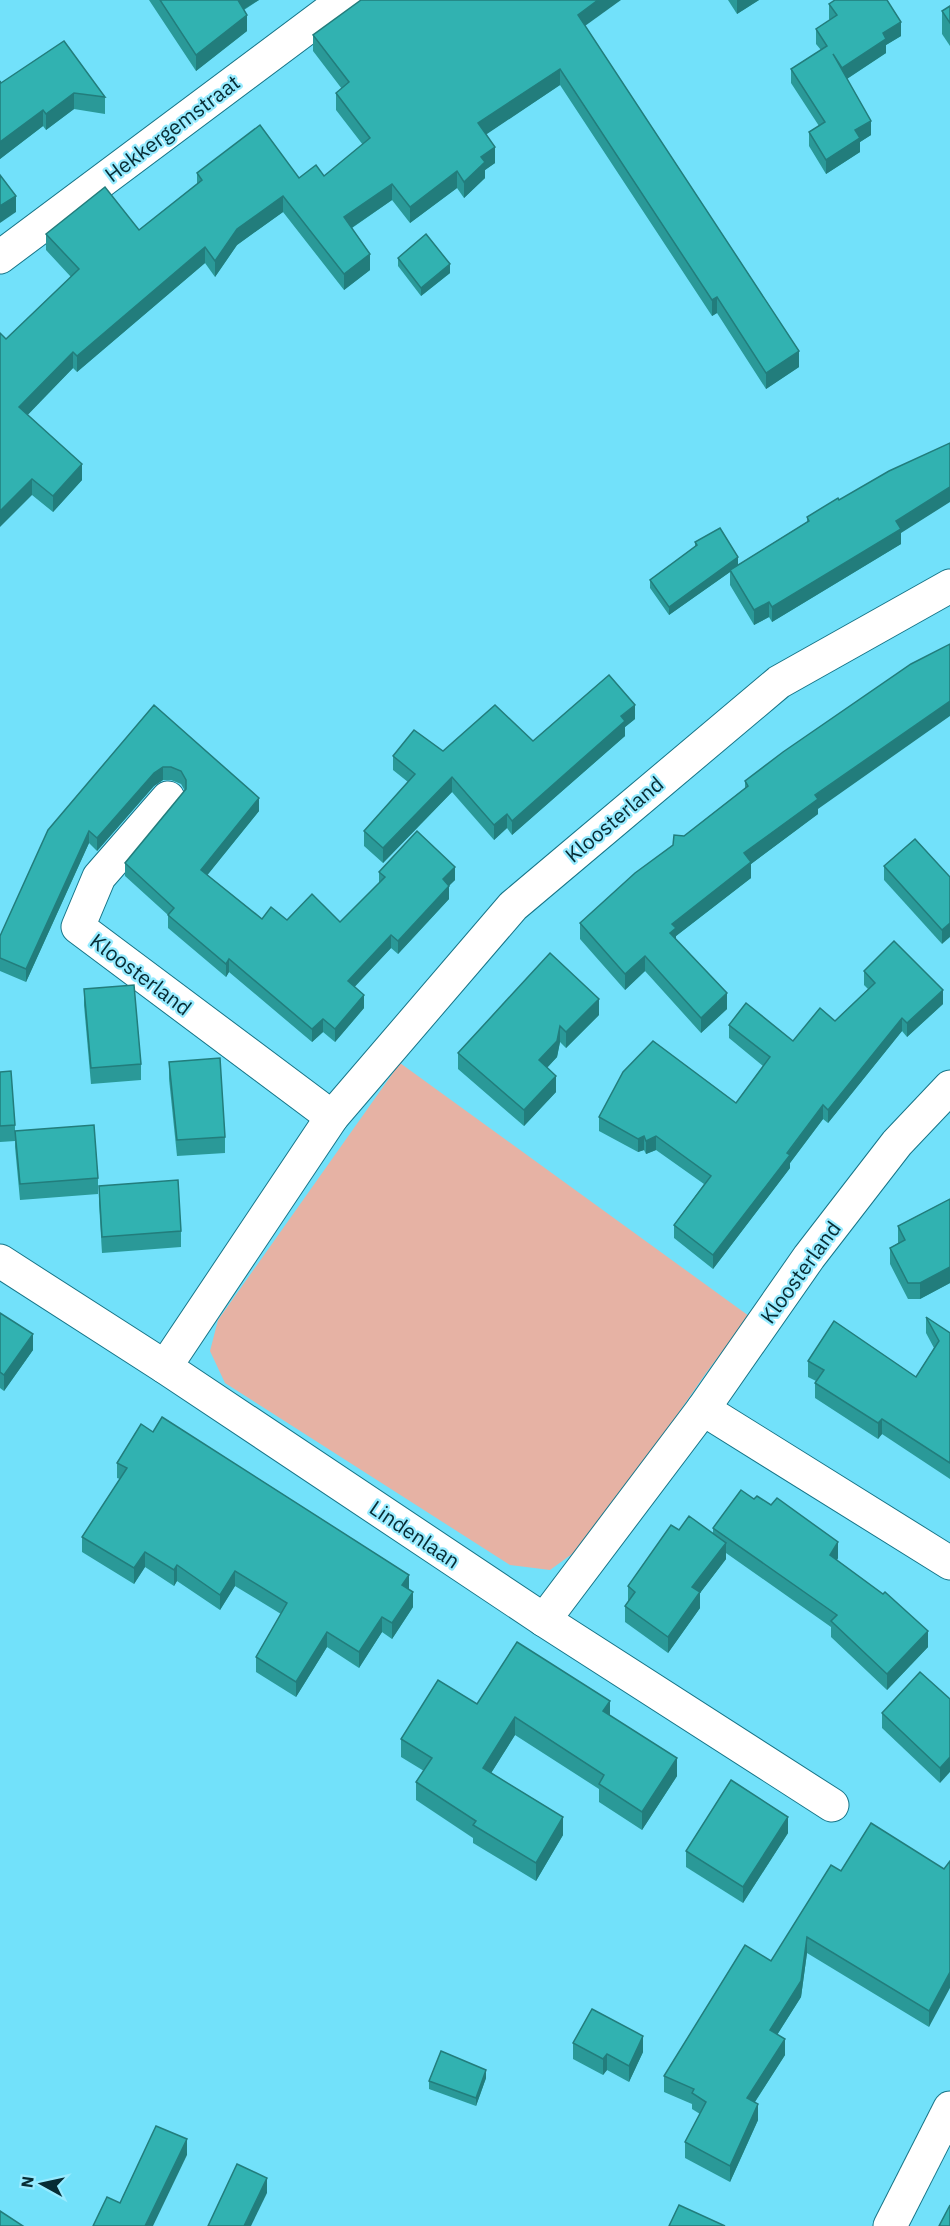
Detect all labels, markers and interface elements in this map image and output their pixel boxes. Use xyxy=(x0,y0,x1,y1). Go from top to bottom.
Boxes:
street label: Hekkergemstraat xyxy=(99,68,245,188)
street label: Kloosterland xyxy=(559,770,669,868)
street label: Kloosterland xyxy=(85,927,197,1021)
street label: Kloosterland xyxy=(753,1215,847,1329)
street label: Lindenlaan xyxy=(364,1493,466,1575)
north arrow xyxy=(12,2154,72,2214)
text: N xyxy=(16,2175,38,2189)

